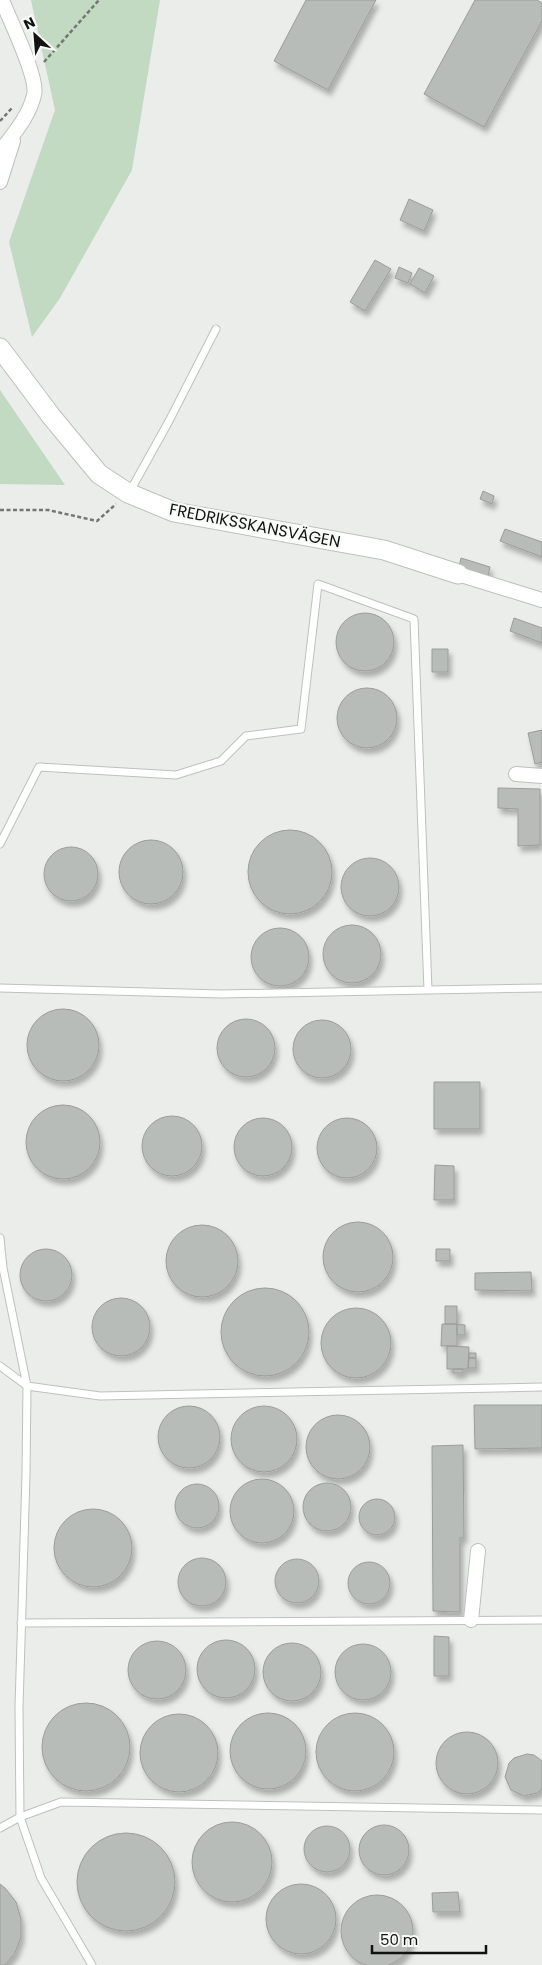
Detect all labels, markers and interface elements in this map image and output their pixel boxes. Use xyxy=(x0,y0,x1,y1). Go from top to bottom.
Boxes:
north arrow xyxy=(10,10,60,60)
text: N xyxy=(20,12,38,35)
street label: FREDRIKSSKANSVÄGEN xyxy=(167,498,342,553)
scale bar xyxy=(372,1922,486,1954)
text: 50 m xyxy=(380,1929,418,1950)

